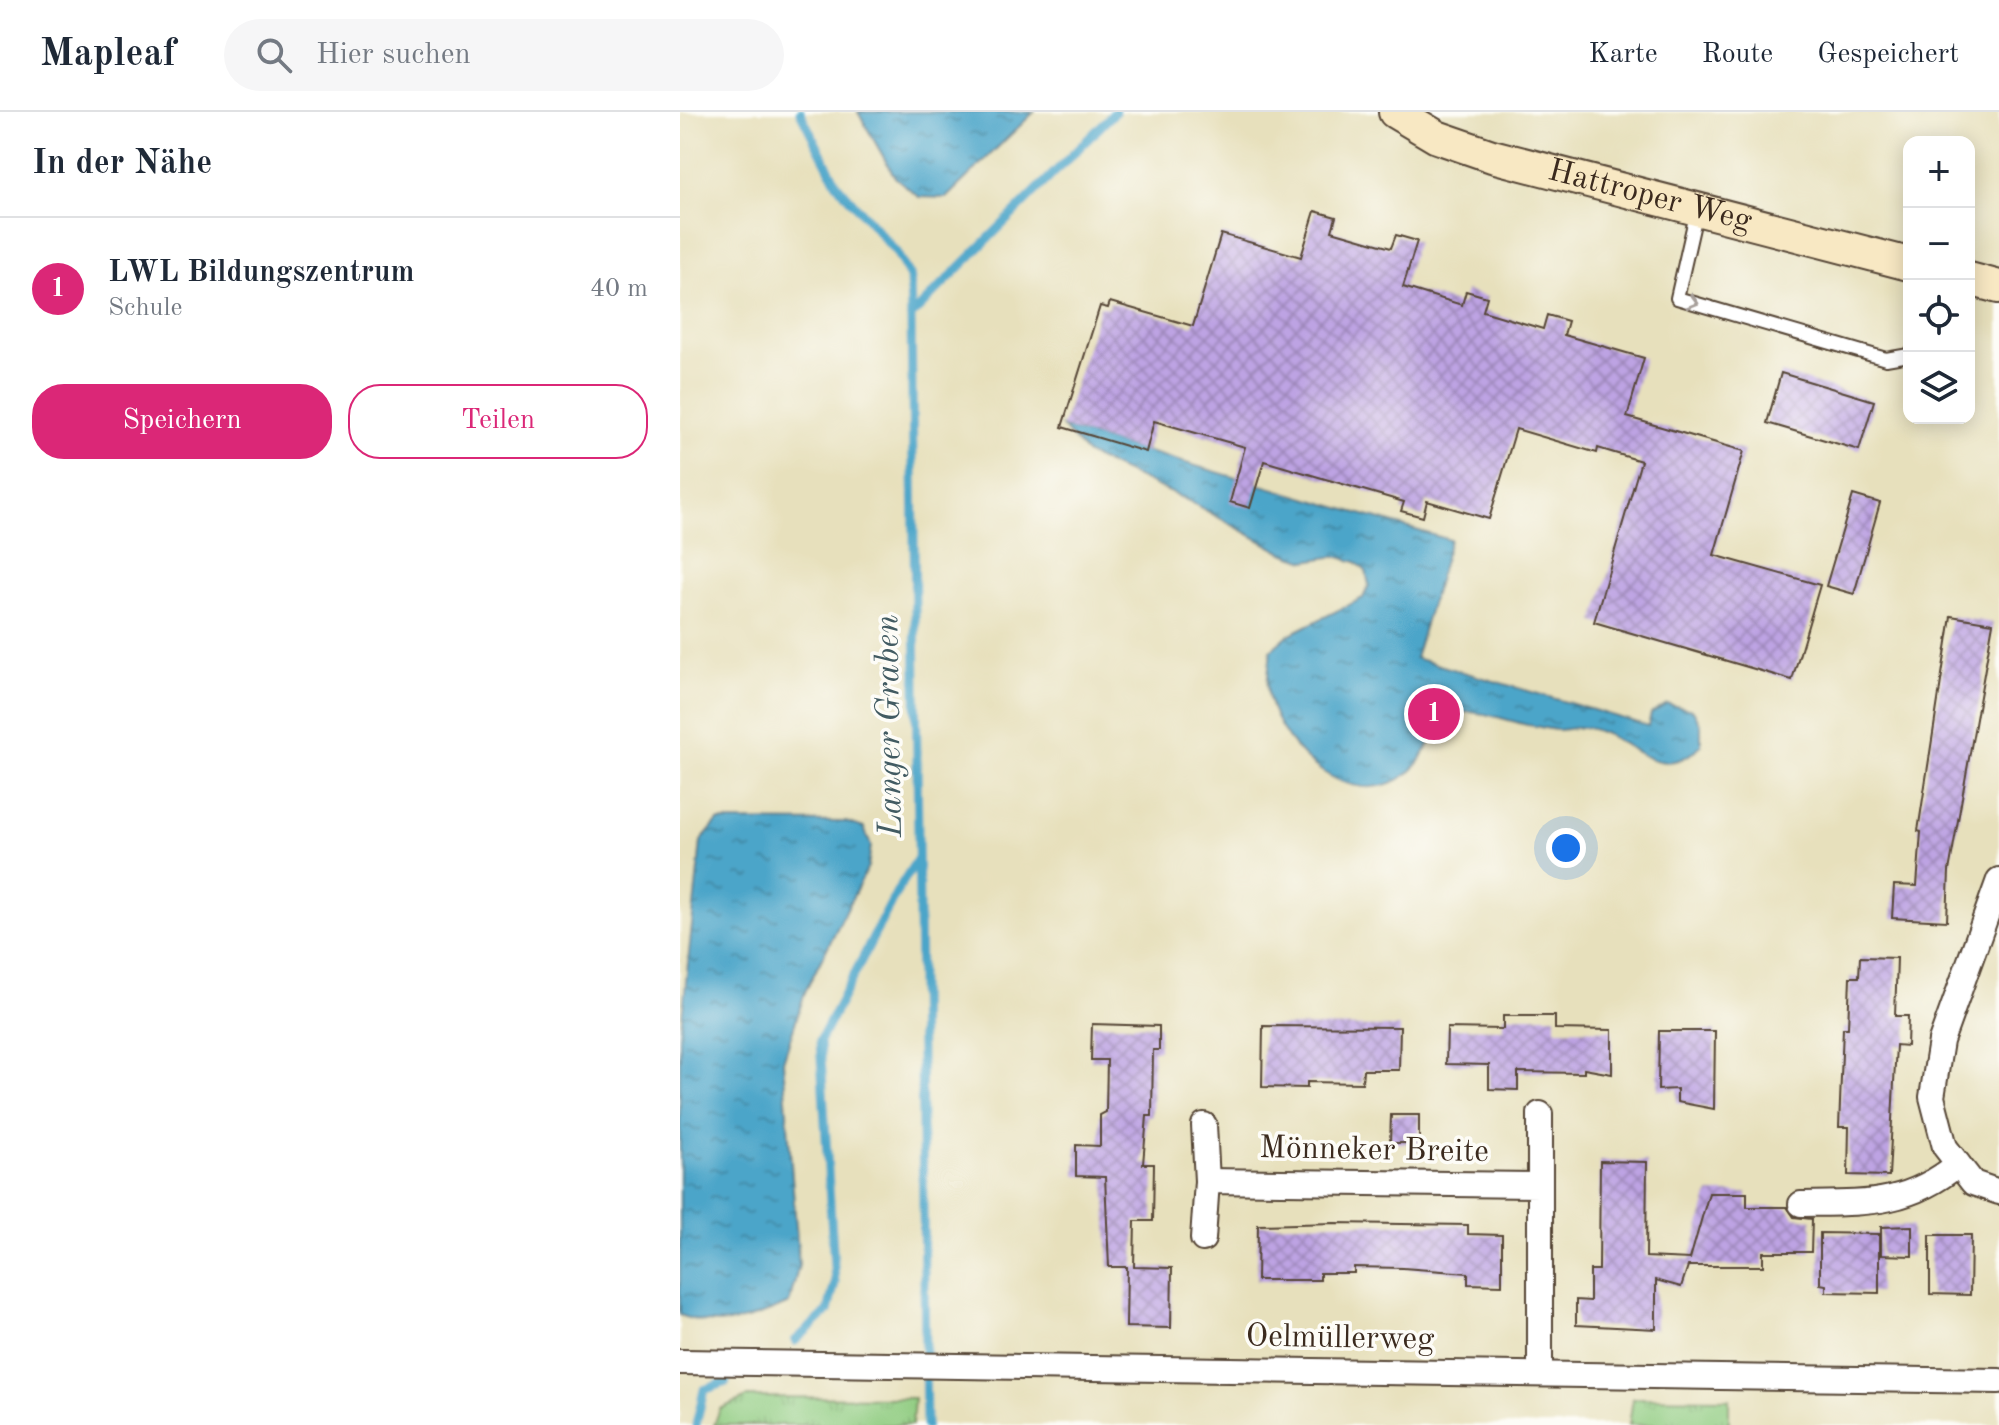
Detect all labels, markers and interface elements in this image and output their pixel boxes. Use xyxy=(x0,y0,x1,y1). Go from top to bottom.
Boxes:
search box xyxy=(224,19,784,91)
icon: search xyxy=(252,33,296,77)
text: Mapleaf xyxy=(40,36,176,74)
text: Hier suchen xyxy=(316,40,471,70)
text: Karte xyxy=(1589,41,1658,69)
text: Route xyxy=(1702,41,1773,69)
text: Gespeichert xyxy=(1817,41,1959,69)
map controls xyxy=(1903,136,1975,424)
button: + xyxy=(1903,136,1975,208)
text: In der Nähe xyxy=(32,147,212,181)
street label: Hattroper Weg xyxy=(1545,155,1755,239)
button: − xyxy=(1903,208,1975,280)
text: LWL Bildungszentrum xyxy=(108,258,414,288)
text: 1 xyxy=(50,276,66,302)
text: 40 m xyxy=(590,276,648,302)
button: locate xyxy=(1903,280,1975,352)
one-way arrow xyxy=(1685,293,1699,309)
text: Schule xyxy=(108,295,182,321)
button: layers xyxy=(1903,352,1975,424)
button: Speichern xyxy=(32,384,332,459)
button: Teilen xyxy=(348,384,648,459)
water label: Langer Graben xyxy=(871,614,909,839)
pin: 1 xyxy=(1408,684,1460,744)
your location xyxy=(1546,828,1586,868)
street label: Mönneker Breite xyxy=(1259,1133,1489,1169)
street label: Oelmüllerweg xyxy=(1245,1321,1435,1357)

